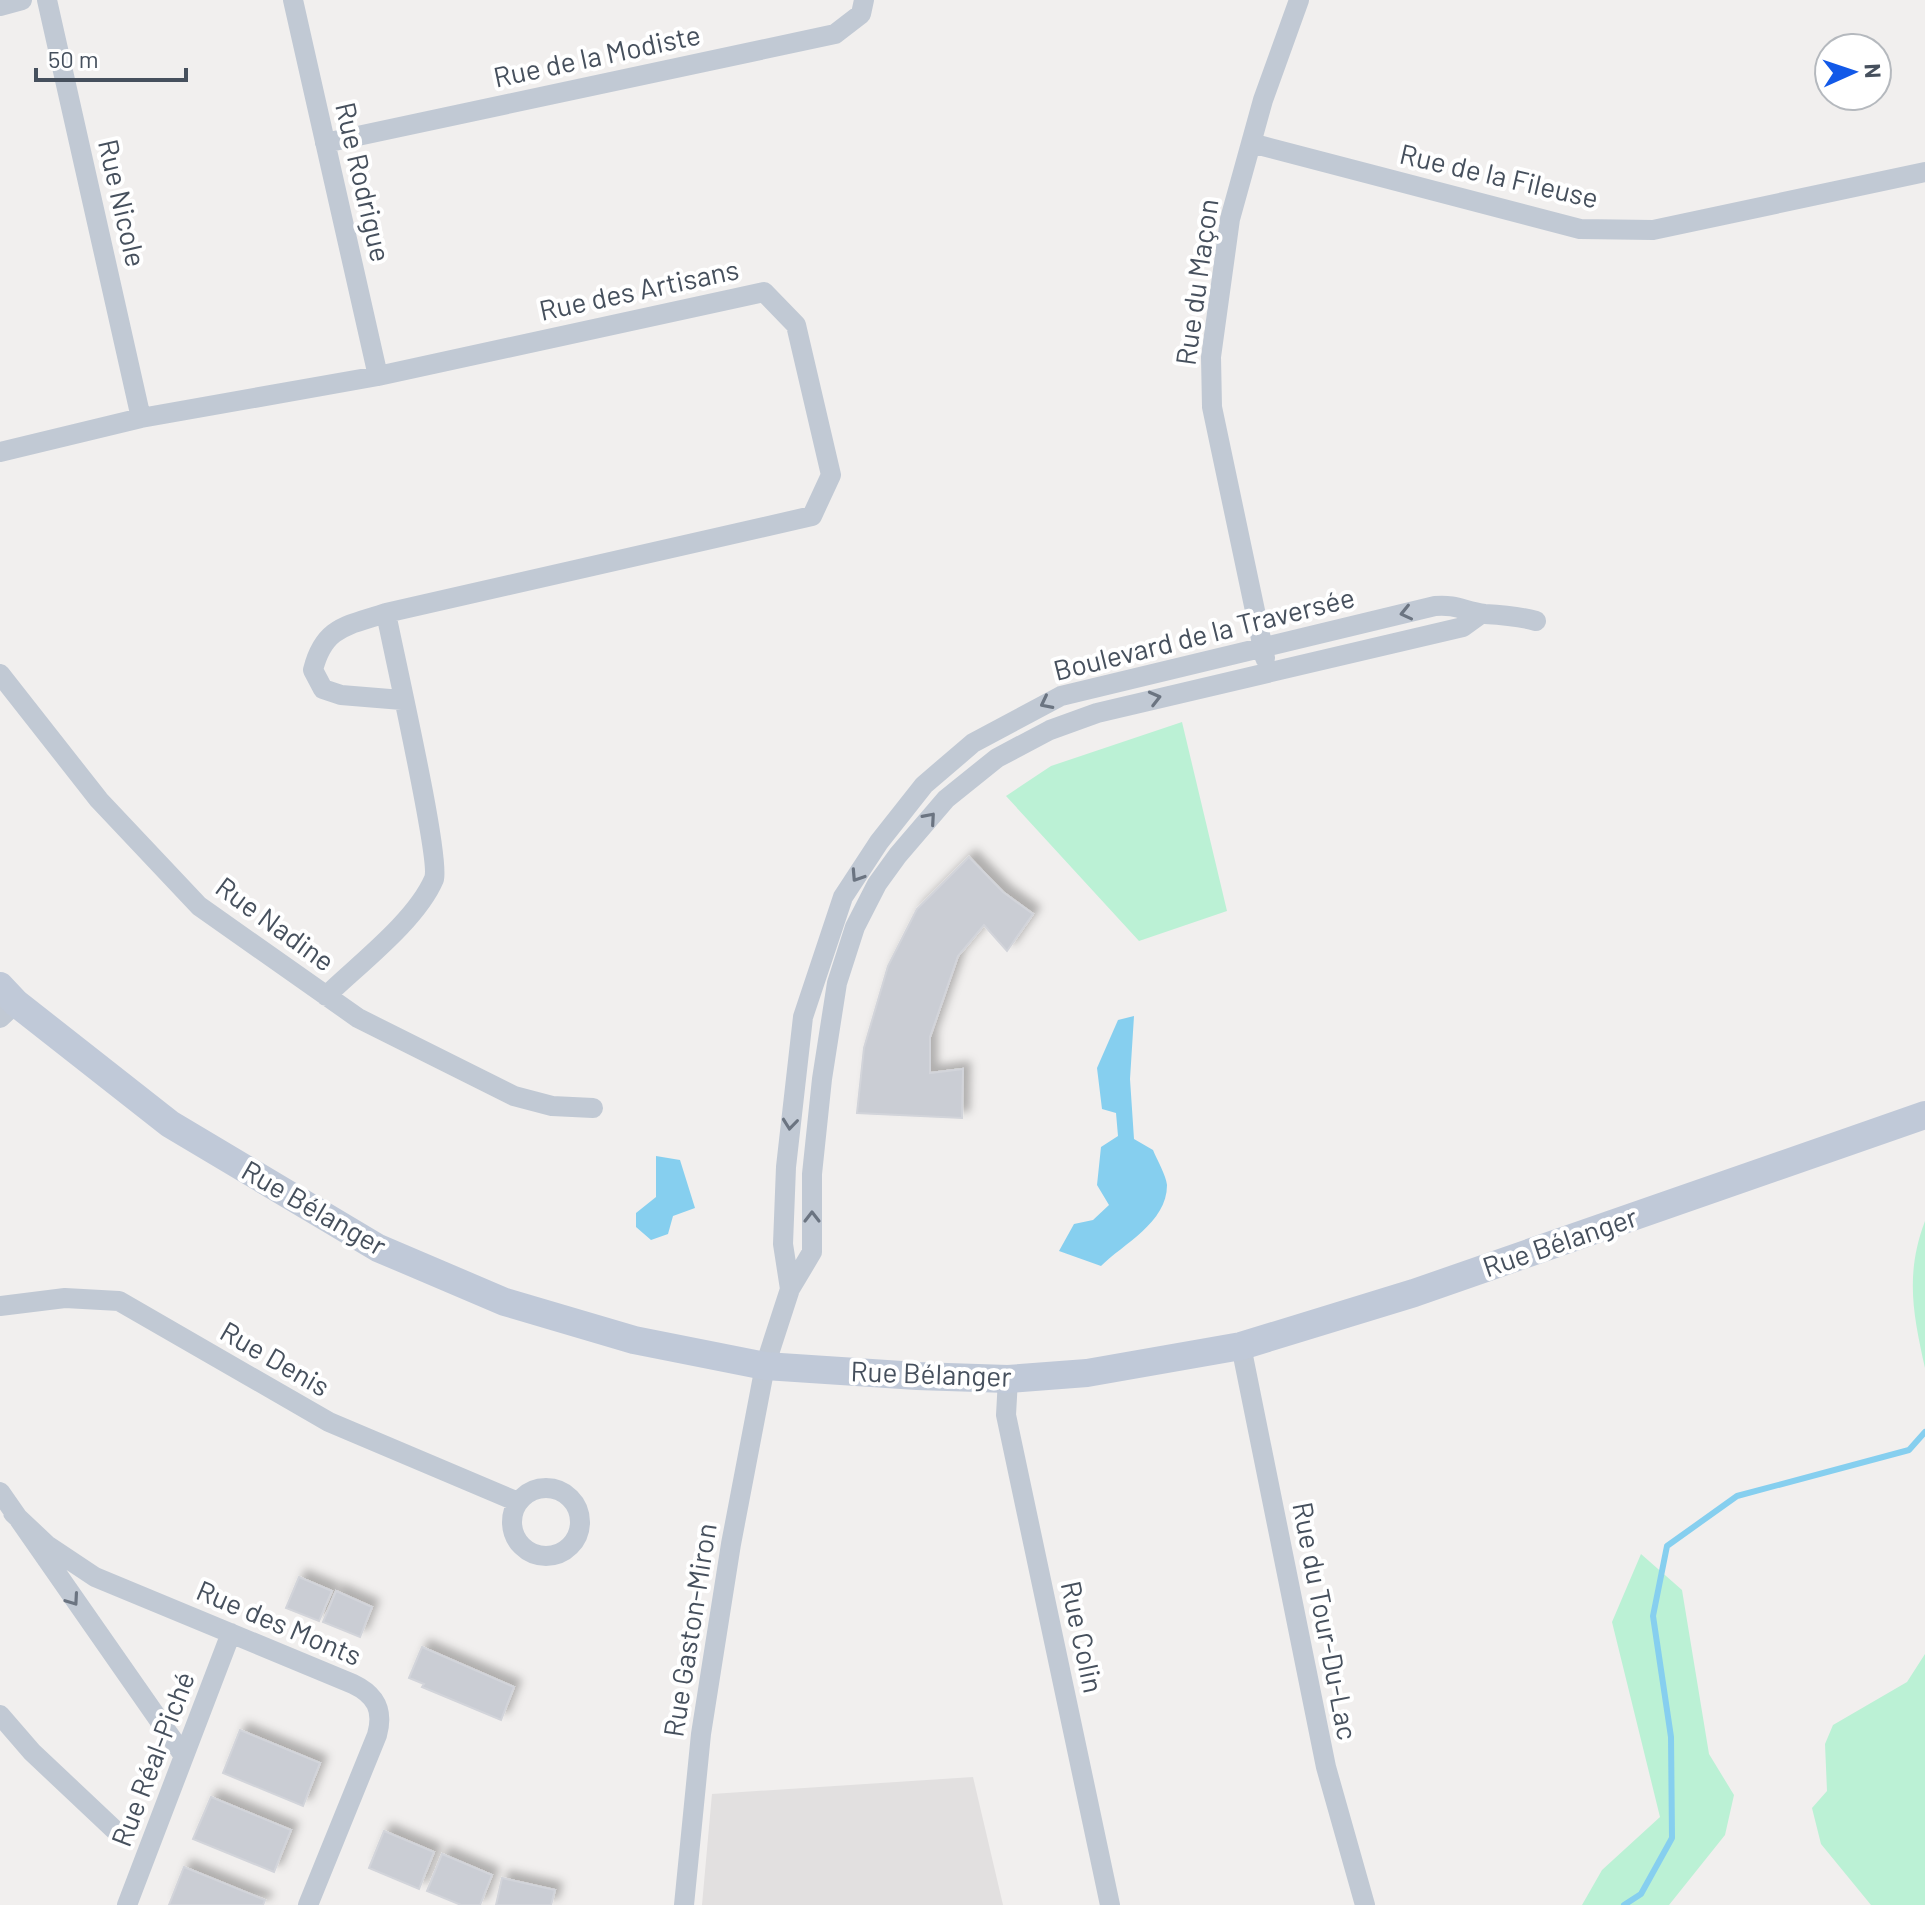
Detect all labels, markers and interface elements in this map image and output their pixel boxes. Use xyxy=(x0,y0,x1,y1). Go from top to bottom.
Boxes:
street label: Rue de la Modiste xyxy=(490,16,703,94)
scale bar xyxy=(36,32,186,82)
north arrow xyxy=(1813,32,1893,112)
text: 50 m xyxy=(48,44,99,73)
text: N xyxy=(1861,63,1887,79)
street label: Rue Rodrigue xyxy=(329,99,399,265)
street label: Rue Nicole xyxy=(92,136,154,270)
street label: Rue de la Fileuse xyxy=(1397,136,1602,214)
street label: Rue du Maçon xyxy=(1168,196,1225,367)
street label: Rue des Artisans xyxy=(536,251,742,327)
street label: Boulevard de la Traversée xyxy=(1050,579,1358,687)
one-way arrow xyxy=(1400,604,1413,621)
one-way arrow xyxy=(1148,691,1162,708)
one-way arrow xyxy=(1039,694,1054,709)
one-way arrow xyxy=(920,812,935,827)
one-way arrow xyxy=(852,867,867,881)
street label: Rue Nadine xyxy=(210,869,341,978)
one-way arrow xyxy=(782,1118,799,1131)
street label: Rue Bélanger xyxy=(236,1152,393,1262)
street label: Rue Bélanger xyxy=(1478,1199,1641,1283)
one-way arrow xyxy=(803,1210,821,1223)
street label: Rue Denis xyxy=(215,1313,336,1403)
street label: Rue Bélanger xyxy=(850,1353,1012,1393)
street label: Rue du Tour-Du-Lac xyxy=(1286,1499,1366,1743)
street label: Rue Gaston-Miron xyxy=(655,1521,723,1739)
street label: Rue des Monts xyxy=(192,1572,367,1672)
street label: Rue Colin xyxy=(1055,1578,1111,1696)
one-way arrow xyxy=(63,1592,78,1606)
street label: Rue Réal-Piché xyxy=(103,1666,201,1851)

